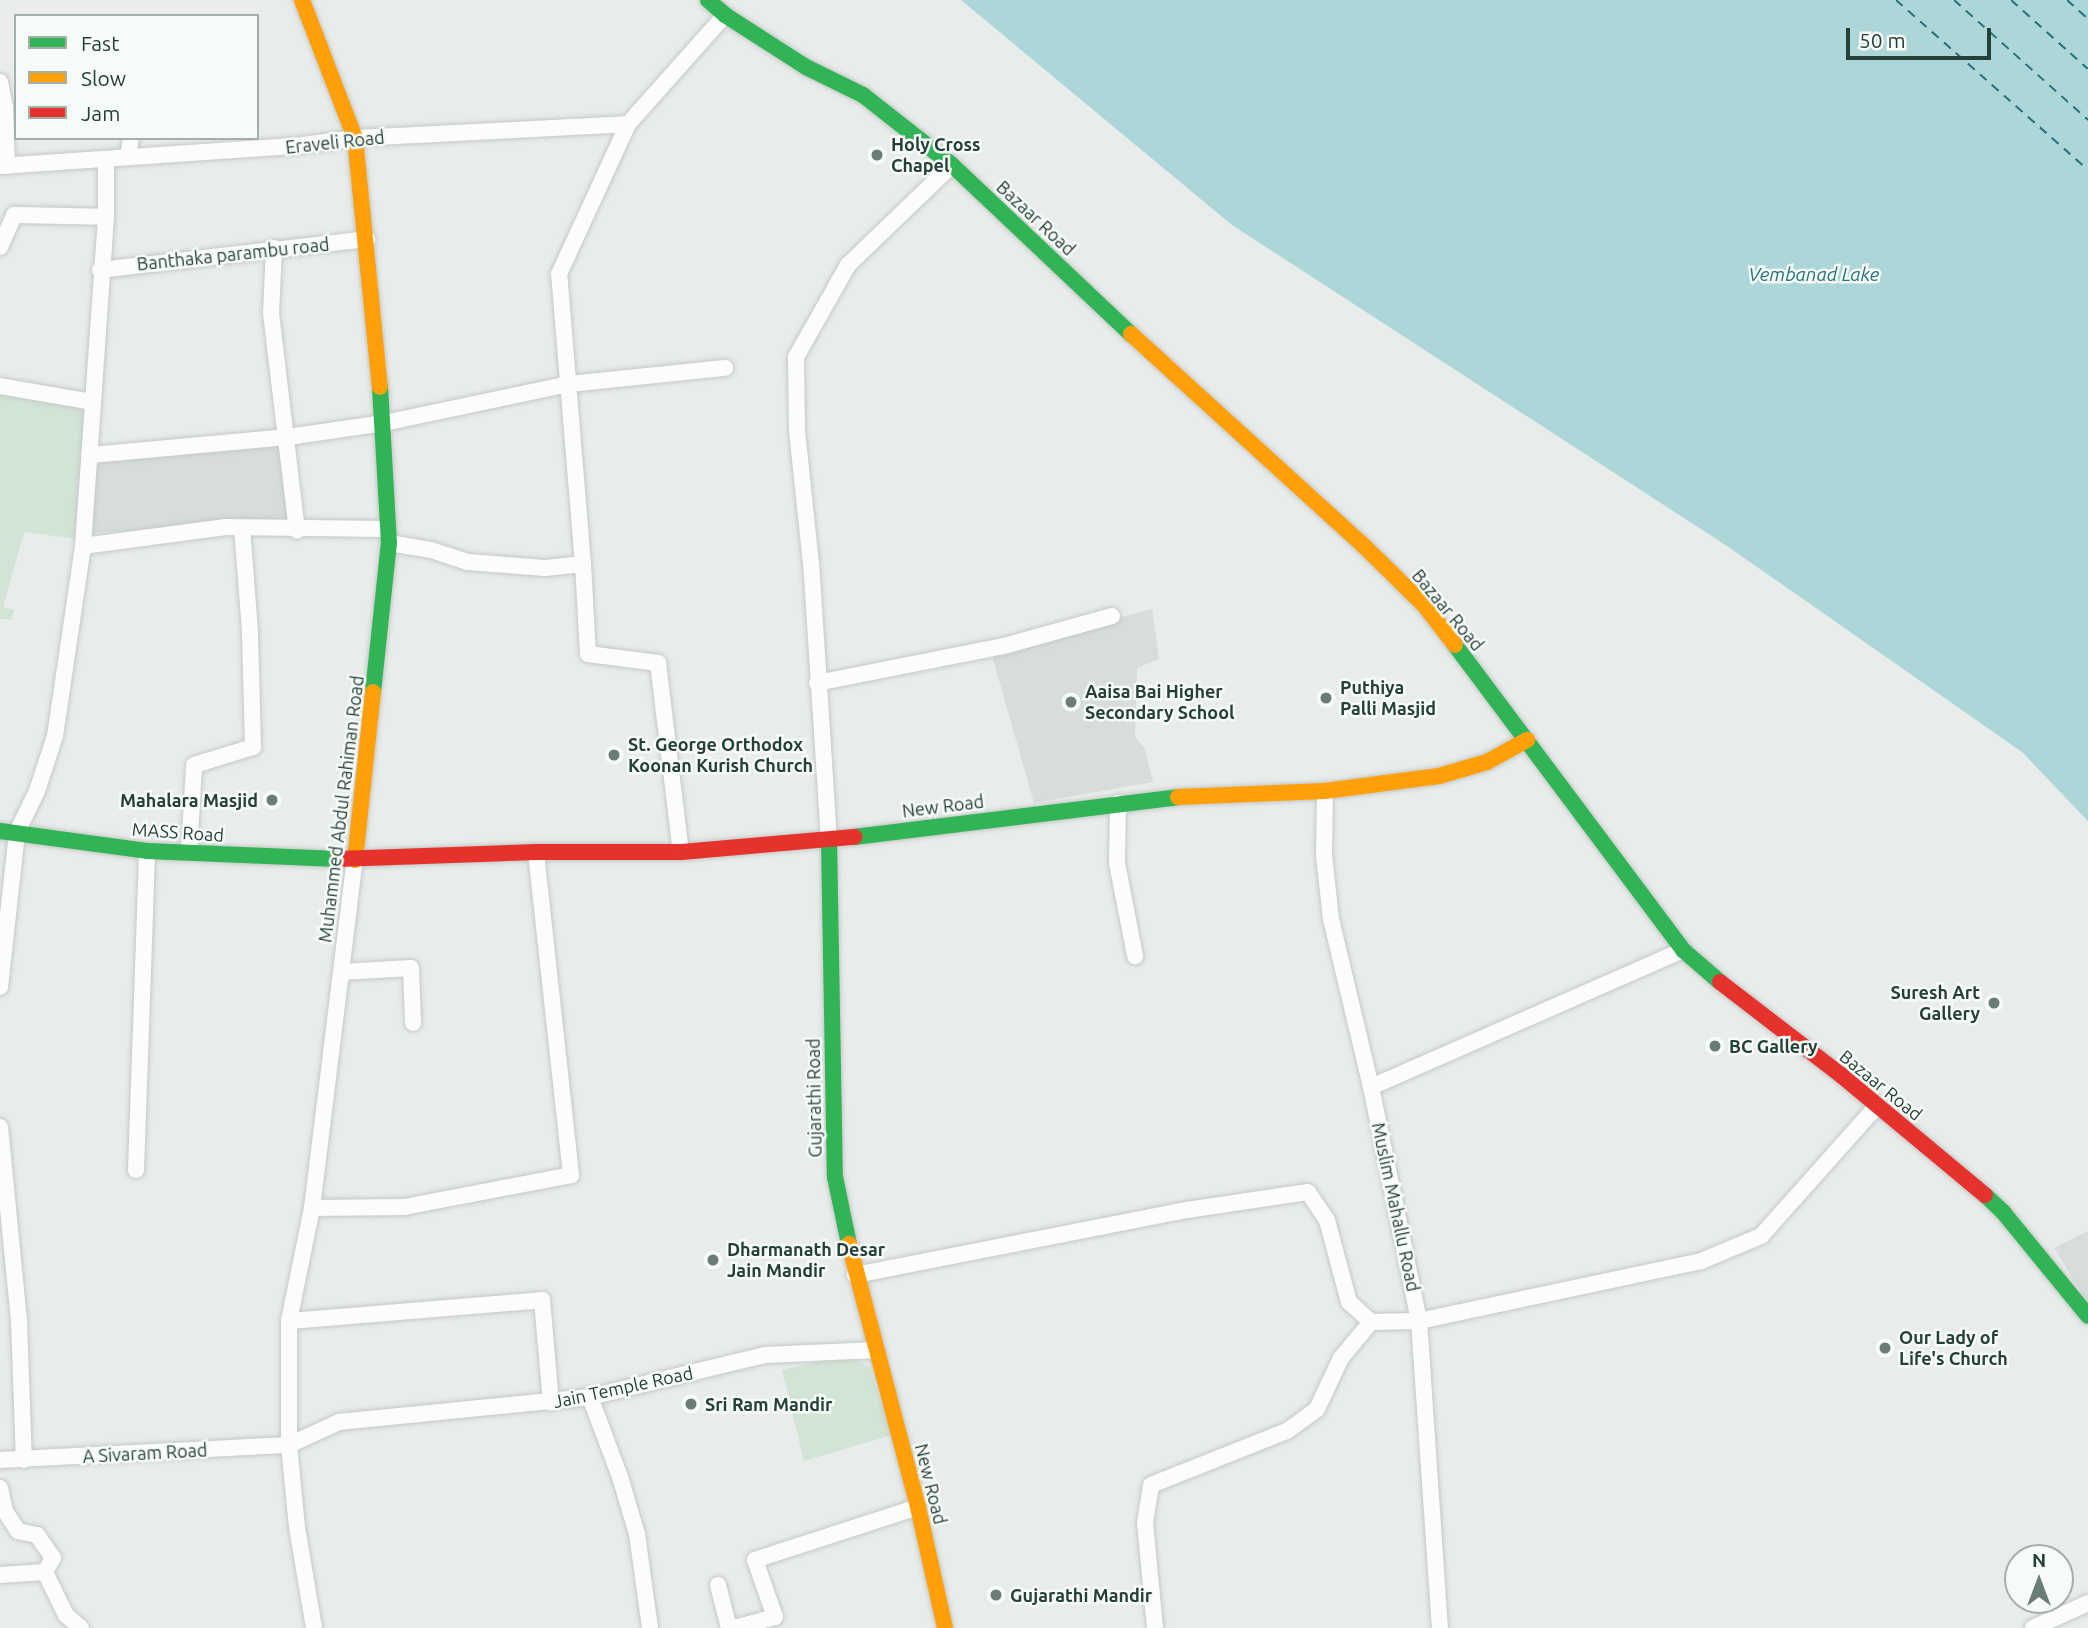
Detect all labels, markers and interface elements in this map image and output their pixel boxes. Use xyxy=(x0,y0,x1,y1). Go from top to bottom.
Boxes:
legend xyxy=(14,14,259,140)
scale bar xyxy=(1850,14,1995,58)
text: 50 m xyxy=(1859,28,1906,52)
text: Fast xyxy=(81,31,119,55)
text: Slow xyxy=(81,66,126,90)
text: Jam xyxy=(81,101,120,125)
street label: Eraveli Road xyxy=(284,126,386,158)
place label: Holy Cross Chapel xyxy=(891,134,981,176)
marker: Holy Cross Chapel xyxy=(869,147,885,163)
street label: Bazaar Road xyxy=(992,176,1080,260)
street label: Banthaka parambu road xyxy=(136,233,330,275)
water label: Vembanad Lake xyxy=(1749,264,1879,286)
street label: Bazaar Road xyxy=(1408,565,1488,655)
street label: Muhammed Abdul Rahiman Road xyxy=(314,674,368,944)
place label: Puthiya Palli Masjid xyxy=(1340,677,1436,720)
place label: Aaisa Bai Higher Secondary School xyxy=(1085,681,1234,724)
marker: Puthiya Palli Masjid xyxy=(1318,690,1334,706)
marker: Aaisa Bai Higher Secondary School xyxy=(1063,694,1079,710)
place label: St. George Orthodox Koonan Kurish Church xyxy=(628,734,813,776)
marker: St. George Orthodox Koonan Kurish Church xyxy=(606,747,622,763)
place label: Mahalara Masjid xyxy=(120,789,258,811)
street label: New Road xyxy=(901,790,985,822)
marker: Mahalara Masjid xyxy=(264,792,280,808)
street label: MASS Road xyxy=(131,818,225,846)
place label: Suresh Art Gallery xyxy=(1891,982,1980,1024)
marker: Suresh Art Gallery xyxy=(1986,995,2002,1011)
place label: BC Gallery xyxy=(1729,1035,1818,1057)
street label: Gujarathi Road xyxy=(802,1038,826,1158)
marker: BC Gallery xyxy=(1707,1038,1723,1054)
street label: Bazaar Road xyxy=(1835,1045,1927,1125)
street label: Muslim Mahallu Road xyxy=(1368,1121,1424,1293)
place label: Dharmanath Desar Jain Mandir xyxy=(727,1239,885,1282)
marker: Dharmanath Desar Jain Mandir xyxy=(705,1252,721,1268)
place label: Our Lady of Life's Church xyxy=(1899,1327,2008,1370)
marker: Our Lady of Life's Church xyxy=(1877,1340,1893,1356)
street label: Jain Temple Road xyxy=(551,1362,695,1412)
place label: Sri Ram Mandir xyxy=(705,1393,832,1415)
marker: Sri Ram Mandir xyxy=(683,1396,699,1412)
street label: A Sivaram Road xyxy=(82,1439,208,1467)
street label: New Road xyxy=(911,1441,951,1527)
north arrow xyxy=(2004,1544,2074,1614)
text: N xyxy=(2032,1549,2046,1571)
place label: Gujarathi Mandir xyxy=(1010,1584,1152,1606)
marker: Gujarathi Mandir xyxy=(988,1587,1004,1603)

